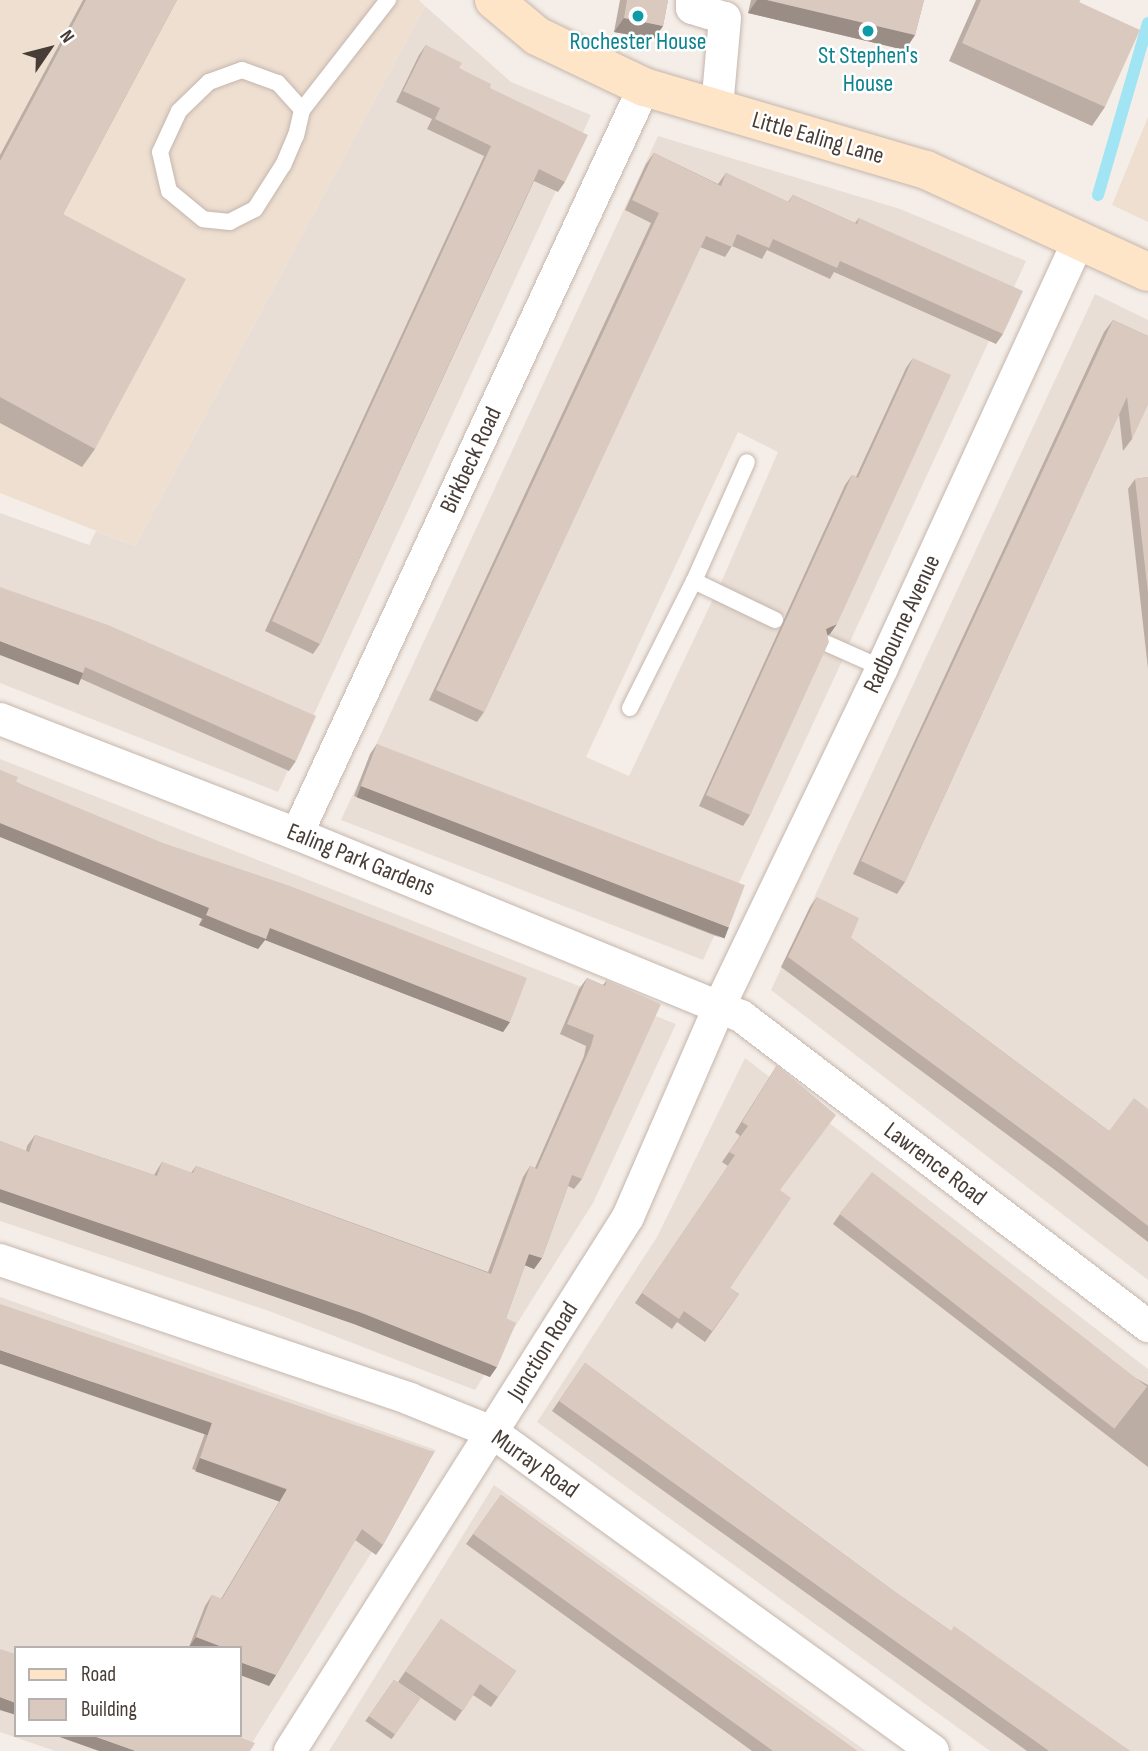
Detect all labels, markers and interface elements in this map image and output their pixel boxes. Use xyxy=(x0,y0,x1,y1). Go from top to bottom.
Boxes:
marker: Rochester House xyxy=(630,8,646,24)
north arrow xyxy=(14,14,84,84)
marker: St Stephen's House xyxy=(860,23,876,39)
text: N xyxy=(54,26,79,47)
place label: Rochester House xyxy=(570,28,706,56)
place label: St Stephen's House xyxy=(818,42,918,98)
street label: Little Ealing Lane xyxy=(749,105,887,171)
street label: Birkbeck Road xyxy=(434,403,508,517)
street label: Radbourne Avenue xyxy=(857,550,947,698)
street label: Ealing Park Gardens xyxy=(283,817,439,903)
street label: Lawrence Road xyxy=(878,1116,992,1212)
street label: Junction Road xyxy=(502,1297,584,1405)
street label: Murray Road xyxy=(486,1424,584,1504)
legend xyxy=(14,1646,242,1737)
text: Road xyxy=(81,1662,116,1687)
text: Building xyxy=(81,1697,137,1722)

